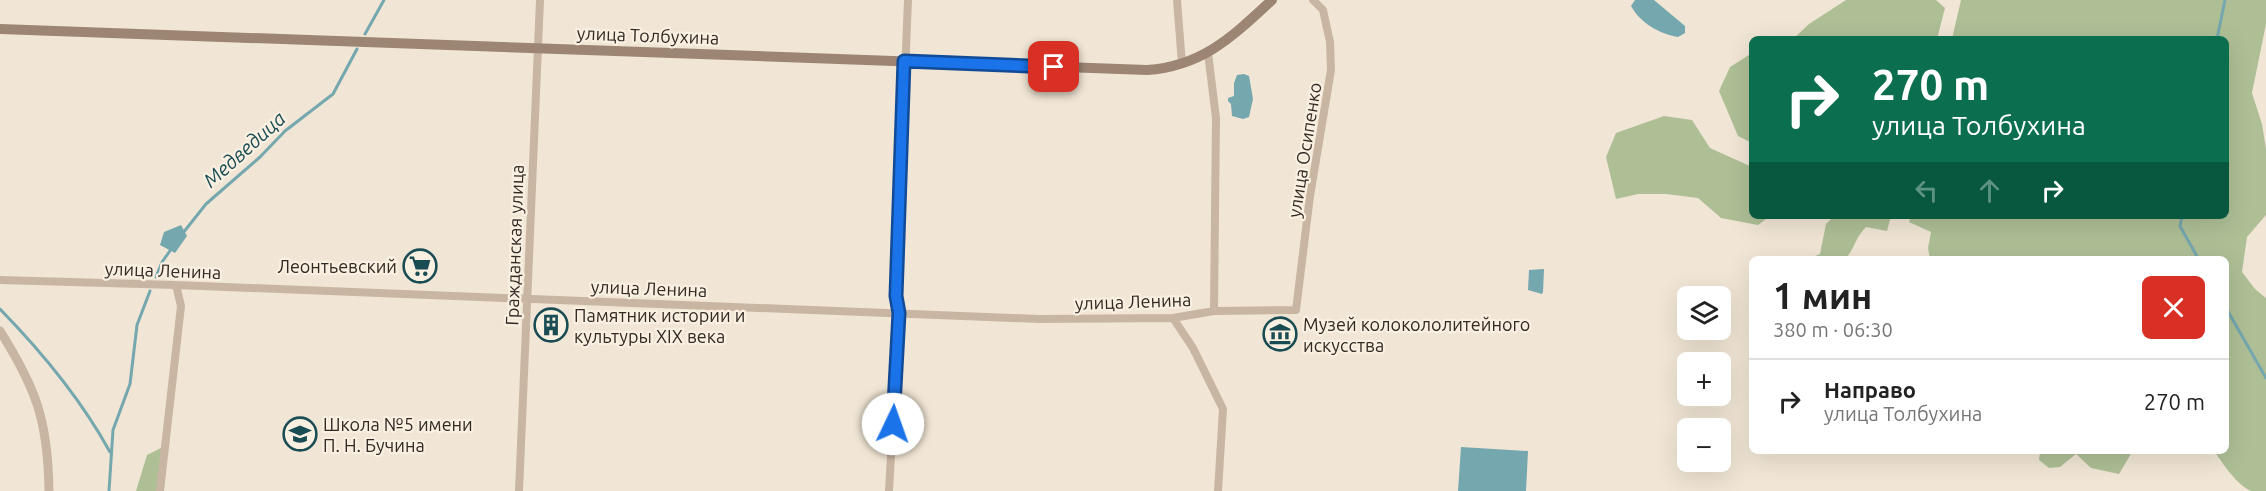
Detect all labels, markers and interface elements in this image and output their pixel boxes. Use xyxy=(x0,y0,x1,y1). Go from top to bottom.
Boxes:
street label: улица Толбухина xyxy=(576,23,720,47)
pin xyxy=(1028,41,1079,92)
icon: arrive xyxy=(1037,50,1070,83)
icon: right xyxy=(1773,60,1851,138)
text: 270 m xyxy=(1872,61,1989,108)
street label: улица Осипенко xyxy=(1283,81,1325,219)
water label: Медведица xyxy=(198,106,290,192)
text: улица Толбухина xyxy=(1872,110,2086,140)
street label: Гражданская улица xyxy=(501,164,527,326)
icon: left xyxy=(1910,174,1943,207)
icon: ahead xyxy=(1973,174,2006,207)
icon: right xyxy=(2036,174,2069,207)
supermarket icon: Леонтьевский xyxy=(402,248,438,284)
place label: Леонтьевский xyxy=(277,256,397,276)
street label: улица Ленина xyxy=(104,258,222,282)
text: 1 мин xyxy=(1773,275,1872,316)
street label: улица Ленина xyxy=(590,276,708,300)
button: close xyxy=(2142,276,2205,339)
map controls xyxy=(1677,286,1731,472)
button: layers xyxy=(1677,286,1731,340)
street label: улица Ленина xyxy=(1074,289,1192,313)
place label: Памятник истории и культуры XIX века xyxy=(574,305,745,346)
building icon: Памятник истории и культуры XIX века xyxy=(533,307,569,343)
place label: Музей колокололитейного искусства xyxy=(1303,314,1530,355)
museum icon: Музей колокололитейного искусства xyxy=(1262,316,1298,352)
text: 380 m · 06:30 xyxy=(1773,318,1893,341)
button: + xyxy=(1677,352,1731,406)
text: Направо xyxy=(1824,377,1916,402)
icon: right xyxy=(1773,385,1806,418)
text: 270 m xyxy=(2144,389,2205,414)
position arrow xyxy=(861,392,925,456)
text: улица Толбухина xyxy=(1824,402,1982,425)
place label: Школа №5 имени П. Н. Бучина xyxy=(323,414,473,455)
school or university icon: Школа №5 имени П. Н. Бучина xyxy=(282,416,318,452)
button: − xyxy=(1677,418,1731,472)

